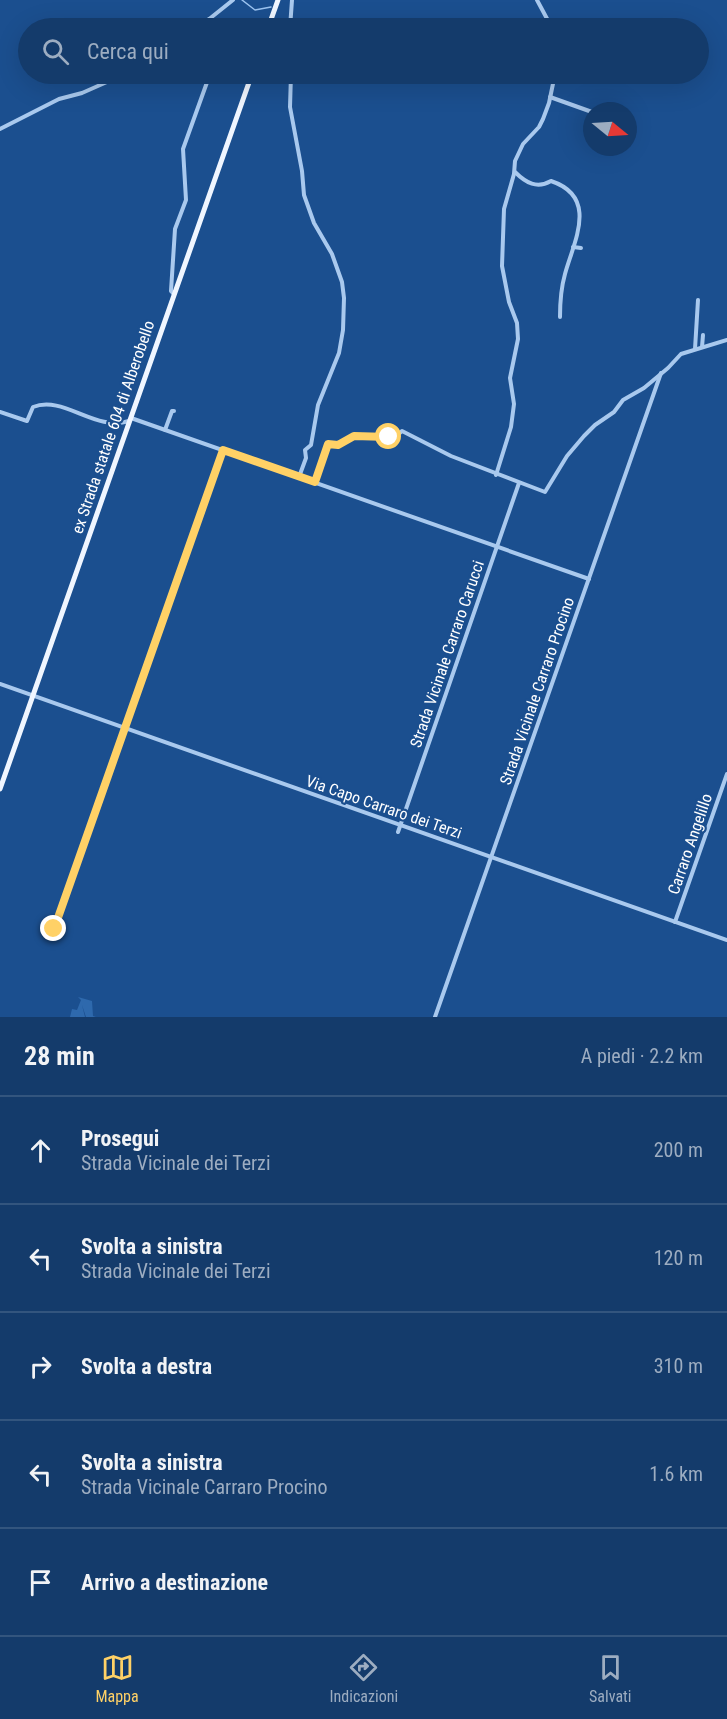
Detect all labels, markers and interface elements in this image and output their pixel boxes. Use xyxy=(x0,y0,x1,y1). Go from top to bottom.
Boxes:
search box xyxy=(18,18,709,84)
icon: search xyxy=(39,35,72,68)
text: Cerca qui xyxy=(87,39,169,64)
north arrow xyxy=(583,102,637,156)
street label: ex Strada statale 604 di Alberobello xyxy=(68,318,158,536)
route start xyxy=(375,423,401,449)
street label: Strada Vicinale Carraro Carucci xyxy=(406,558,488,750)
street label: Strada Vicinale Carraro Procino xyxy=(496,595,578,787)
street label: Via Capo Carraro dei Terzi xyxy=(304,771,464,843)
street label: Carraro Angelillo xyxy=(664,791,716,897)
route end xyxy=(40,915,66,941)
text: 28 min xyxy=(24,1041,95,1071)
text: A piedi · 2.2 km xyxy=(581,1044,703,1068)
text: Prosegui xyxy=(81,1126,159,1151)
icon: ahead xyxy=(24,1134,57,1167)
text: 200 m xyxy=(654,1138,703,1162)
text: Strada Vicinale dei Terzi xyxy=(81,1151,270,1175)
text: Svolta a sinistra xyxy=(81,1234,223,1259)
icon: left xyxy=(24,1242,57,1275)
text: 120 m xyxy=(654,1246,703,1270)
text: Strada Vicinale dei Terzi xyxy=(81,1259,270,1283)
icon: right xyxy=(24,1350,57,1383)
text: Svolta a destra xyxy=(81,1354,212,1379)
text: 310 m xyxy=(654,1354,703,1378)
text: Svolta a sinistra xyxy=(81,1450,223,1475)
icon: left xyxy=(24,1458,57,1491)
text: 1.6 km xyxy=(649,1462,703,1486)
text: Strada Vicinale Carraro Procino xyxy=(81,1475,328,1499)
icon: arrive xyxy=(24,1566,57,1599)
text: Arrivo a destinazione xyxy=(81,1570,268,1595)
tab: Mappa xyxy=(95,1651,139,1706)
tab: Indicazioni xyxy=(330,1651,398,1706)
tab: Salvati xyxy=(589,1651,632,1706)

